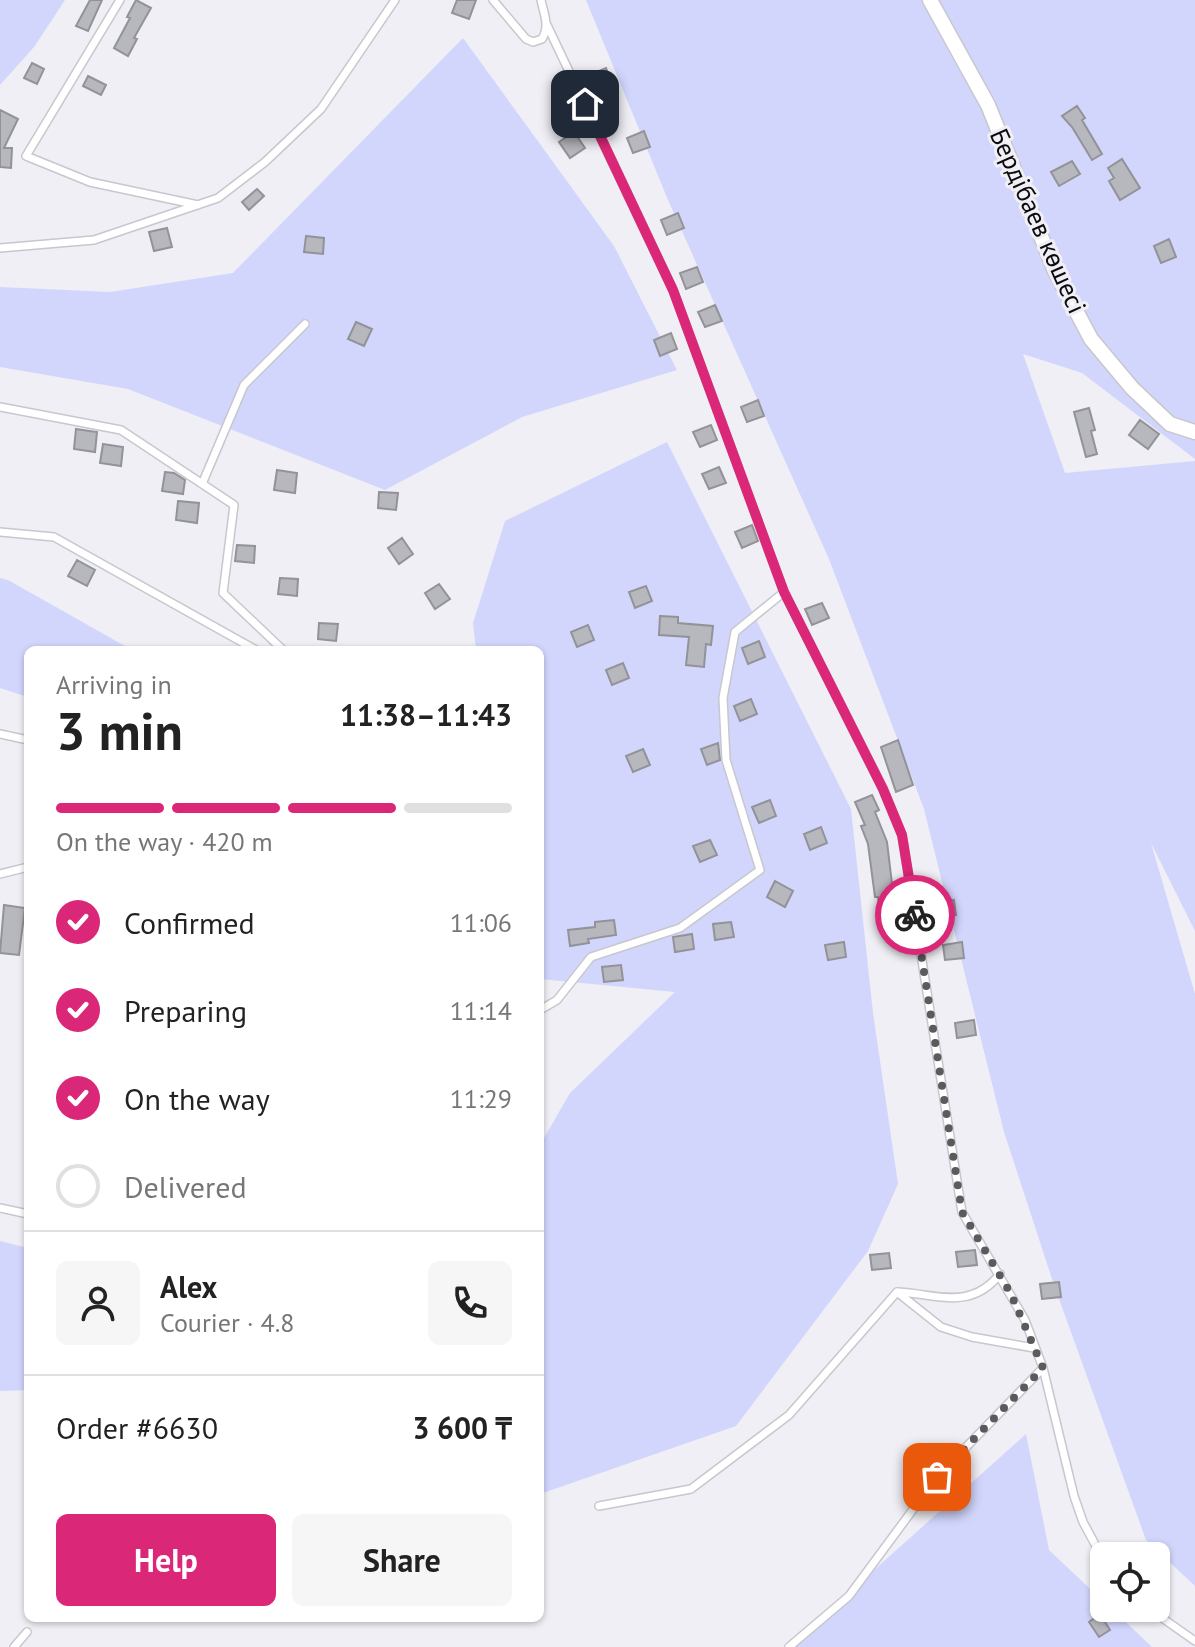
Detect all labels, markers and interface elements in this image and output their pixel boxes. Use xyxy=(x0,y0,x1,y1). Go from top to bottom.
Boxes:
pin xyxy=(551,70,619,138)
icon: home xyxy=(563,82,607,126)
street label: Бердібаев көшесі xyxy=(983,123,1094,319)
text: Arriving in xyxy=(56,668,172,701)
text: 11:38–11:43 xyxy=(340,695,512,734)
text: 3 min xyxy=(56,697,183,764)
text: On the way · 420 m xyxy=(56,825,273,858)
courier xyxy=(875,875,955,955)
icon: bike xyxy=(893,893,937,937)
icon: check xyxy=(56,900,100,944)
text: Confirmed xyxy=(124,903,255,942)
text: 11:06 xyxy=(450,906,512,939)
icon: check xyxy=(56,988,100,1032)
text: Preparing xyxy=(124,991,247,1030)
text: 11:14 xyxy=(450,994,512,1027)
icon: check xyxy=(56,1076,100,1120)
text: On the way xyxy=(124,1079,270,1118)
text: 11:29 xyxy=(450,1082,512,1115)
text: Delivered xyxy=(124,1167,247,1206)
button: person xyxy=(56,1261,140,1345)
button: phone xyxy=(428,1261,512,1345)
text: Alex xyxy=(160,1267,217,1306)
text: Courier · 4.8 xyxy=(160,1306,294,1339)
text: Order #6630 xyxy=(56,1408,218,1447)
text: 3 600 ₸ xyxy=(412,1408,512,1447)
pin xyxy=(903,1443,971,1511)
icon: bag xyxy=(915,1455,959,1499)
button: Help xyxy=(56,1514,276,1606)
button: Share xyxy=(292,1514,512,1606)
map controls xyxy=(1090,1542,1170,1622)
button: locate xyxy=(1090,1542,1170,1622)

